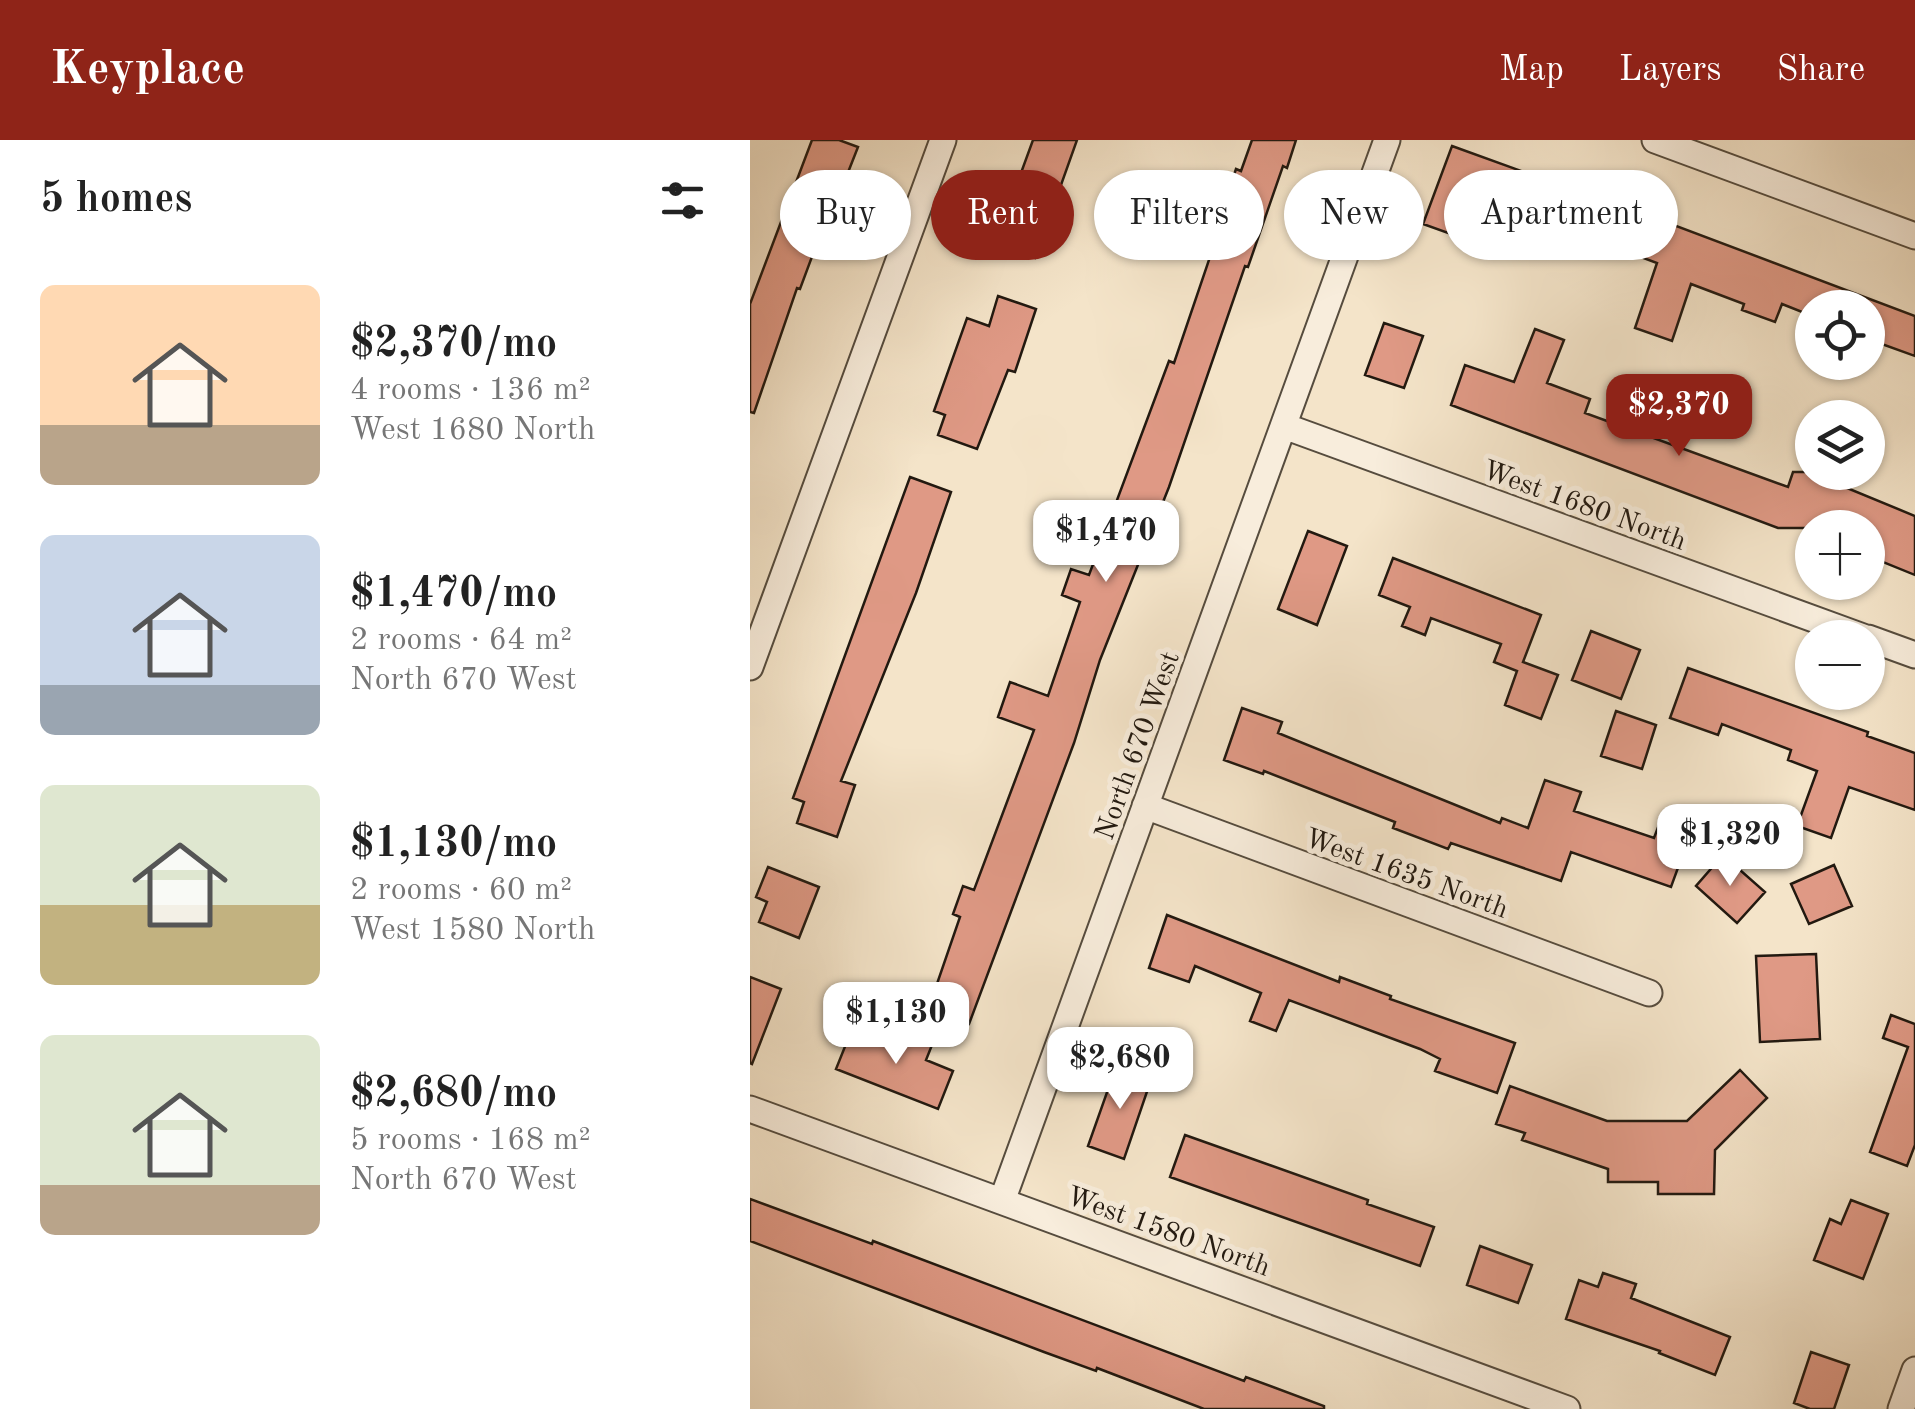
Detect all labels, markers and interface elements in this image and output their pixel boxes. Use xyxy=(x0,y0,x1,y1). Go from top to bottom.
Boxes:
text: Keyplace xyxy=(50,46,245,94)
text: Map xyxy=(1499,53,1564,88)
text: Layers xyxy=(1619,53,1722,88)
text: Share xyxy=(1777,53,1865,88)
chip: Buy xyxy=(780,170,911,260)
chip: Rent xyxy=(931,170,1074,260)
chip: Filters xyxy=(1094,170,1264,260)
chip: New xyxy=(1284,170,1424,260)
chip: Apartment xyxy=(1444,170,1678,260)
icon: filters xyxy=(655,173,710,228)
text: 5 homes xyxy=(40,179,192,221)
map controls xyxy=(1795,290,1885,710)
button: locate xyxy=(1795,290,1885,380)
text: $2,370/mo xyxy=(350,324,557,366)
icon: home xyxy=(120,325,240,445)
pin: $2,370 xyxy=(1598,374,1760,459)
text: 4 rooms · 136 m² xyxy=(350,375,591,407)
text: $2,370 xyxy=(1628,390,1730,422)
button: layers xyxy=(1795,400,1885,490)
text: West 1680 North xyxy=(350,415,595,447)
street label: West 1680 North xyxy=(1478,457,1690,557)
pin: $1,470 xyxy=(1025,500,1187,585)
button: + xyxy=(1795,510,1885,600)
text: $1,470 xyxy=(1055,516,1157,548)
text: $1,470/mo xyxy=(350,574,557,616)
icon: home xyxy=(120,575,240,695)
button: − xyxy=(1795,620,1885,710)
text: 2 rooms · 64 m² xyxy=(350,625,572,657)
street label: North 670 West xyxy=(1092,648,1186,844)
text: North 670 West xyxy=(350,665,577,697)
pin: $1,320 xyxy=(1649,804,1811,889)
text: $1,320 xyxy=(1679,820,1781,852)
text: $1,130/mo xyxy=(350,824,557,866)
icon: home xyxy=(120,825,240,945)
street label: West 1635 North xyxy=(1300,825,1512,925)
text: 2 rooms · 60 m² xyxy=(350,875,572,907)
text: West 1580 North xyxy=(350,915,595,947)
pin: $1,130 xyxy=(815,982,977,1067)
text: $1,130 xyxy=(845,998,947,1030)
pin: $2,680 xyxy=(1039,1027,1201,1112)
text: $2,680 xyxy=(1069,1043,1171,1075)
text: $2,680/mo xyxy=(350,1074,557,1116)
icon: home xyxy=(120,1075,240,1195)
text: 5 rooms · 168 m² xyxy=(350,1125,591,1157)
text: North 670 West xyxy=(350,1165,577,1197)
street label: West 1580 North xyxy=(1062,1183,1274,1283)

